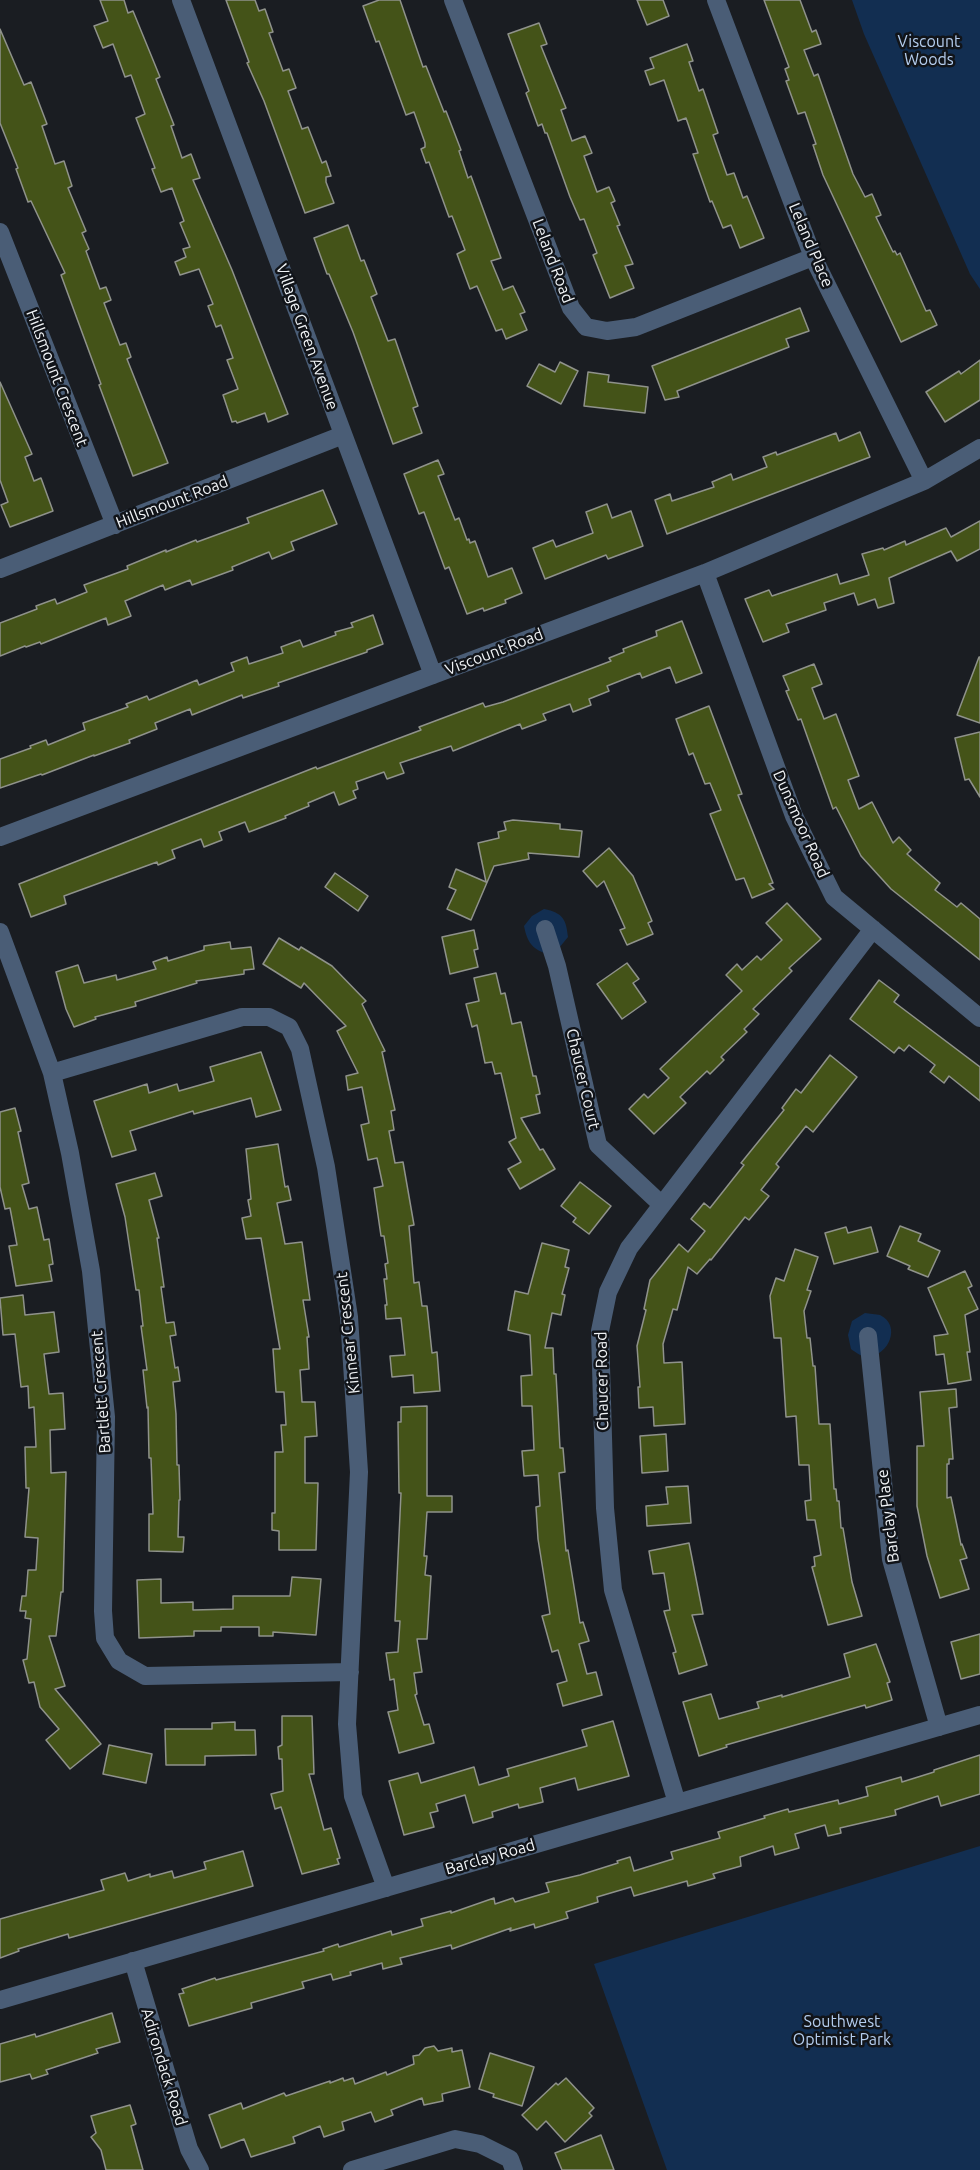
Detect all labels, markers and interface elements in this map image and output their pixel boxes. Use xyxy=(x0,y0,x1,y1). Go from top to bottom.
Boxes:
park label: Viscount Woods xyxy=(898,32,960,70)
street label: Leland Place xyxy=(785,200,837,290)
street label: Leland Road xyxy=(528,216,578,306)
street label: Village Green Avenue xyxy=(272,261,342,413)
street label: Hillsmount Crescent xyxy=(22,307,92,449)
street label: Hillsmount Road xyxy=(113,472,231,532)
street label: Viscount Road xyxy=(442,625,546,679)
street label: Dunsmoor Road xyxy=(769,767,833,881)
street label: Chaucer Court xyxy=(562,1027,604,1131)
street label: Kinnear Crescent xyxy=(332,1271,364,1395)
street label: Bartlett Crescent xyxy=(87,1330,115,1454)
street label: Chaucer Road xyxy=(592,1331,612,1431)
street label: Barclay Place xyxy=(873,1468,903,1564)
street label: Barclay Road xyxy=(443,1835,537,1879)
street label: Adirondack Road xyxy=(137,2006,191,2128)
park label: Southwest Optimist Park xyxy=(793,2012,891,2050)

